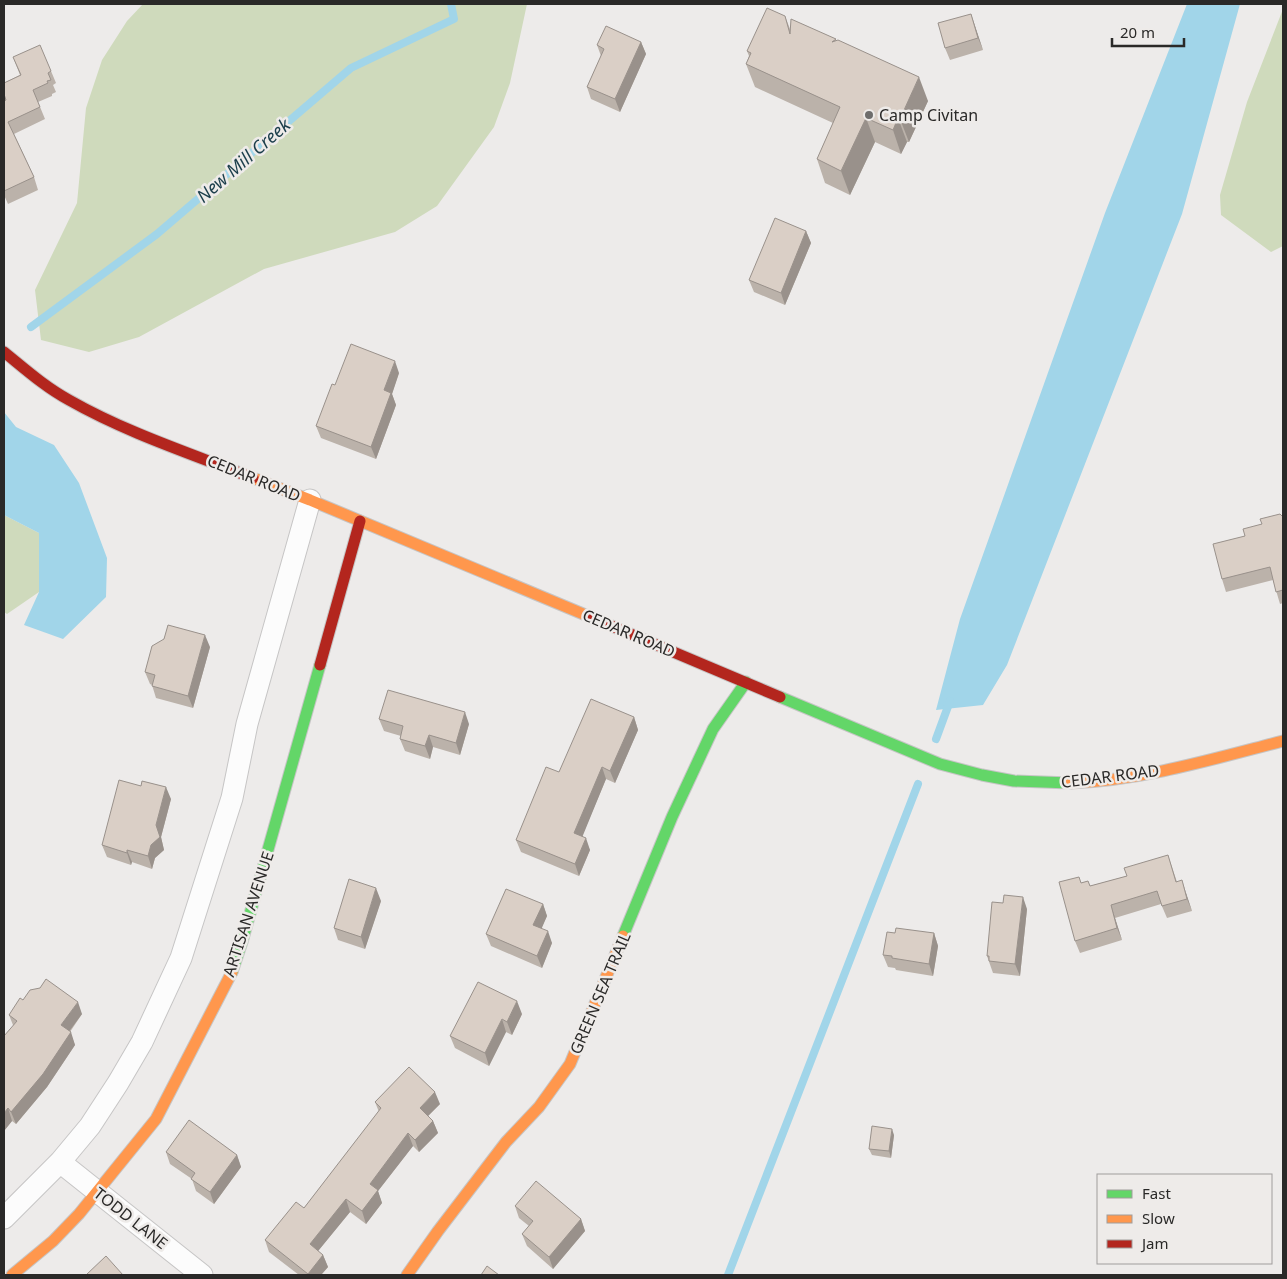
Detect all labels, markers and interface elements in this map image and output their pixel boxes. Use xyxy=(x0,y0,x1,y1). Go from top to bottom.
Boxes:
scale bar xyxy=(1112,15,1184,47)
text: 20 m xyxy=(1120,22,1155,42)
place label: Camp Civitan xyxy=(879,104,978,126)
marker: Camp Civitan xyxy=(863,109,875,121)
water label: New Mill Creek xyxy=(191,112,296,207)
street label: CEDAR ROAD xyxy=(204,449,304,507)
street label: CEDAR ROAD xyxy=(579,604,679,662)
street label: CEDAR ROAD xyxy=(1060,759,1160,793)
street label: ARTISAN AVENUE xyxy=(217,848,279,980)
street label: GREEN SEA TRAIL xyxy=(564,929,636,1057)
legend xyxy=(1097,1174,1272,1264)
street label: TODD LANE xyxy=(89,1182,173,1254)
text: Fast xyxy=(1142,1183,1171,1203)
text: Slow xyxy=(1142,1208,1175,1228)
text: Jam xyxy=(1140,1233,1169,1253)

